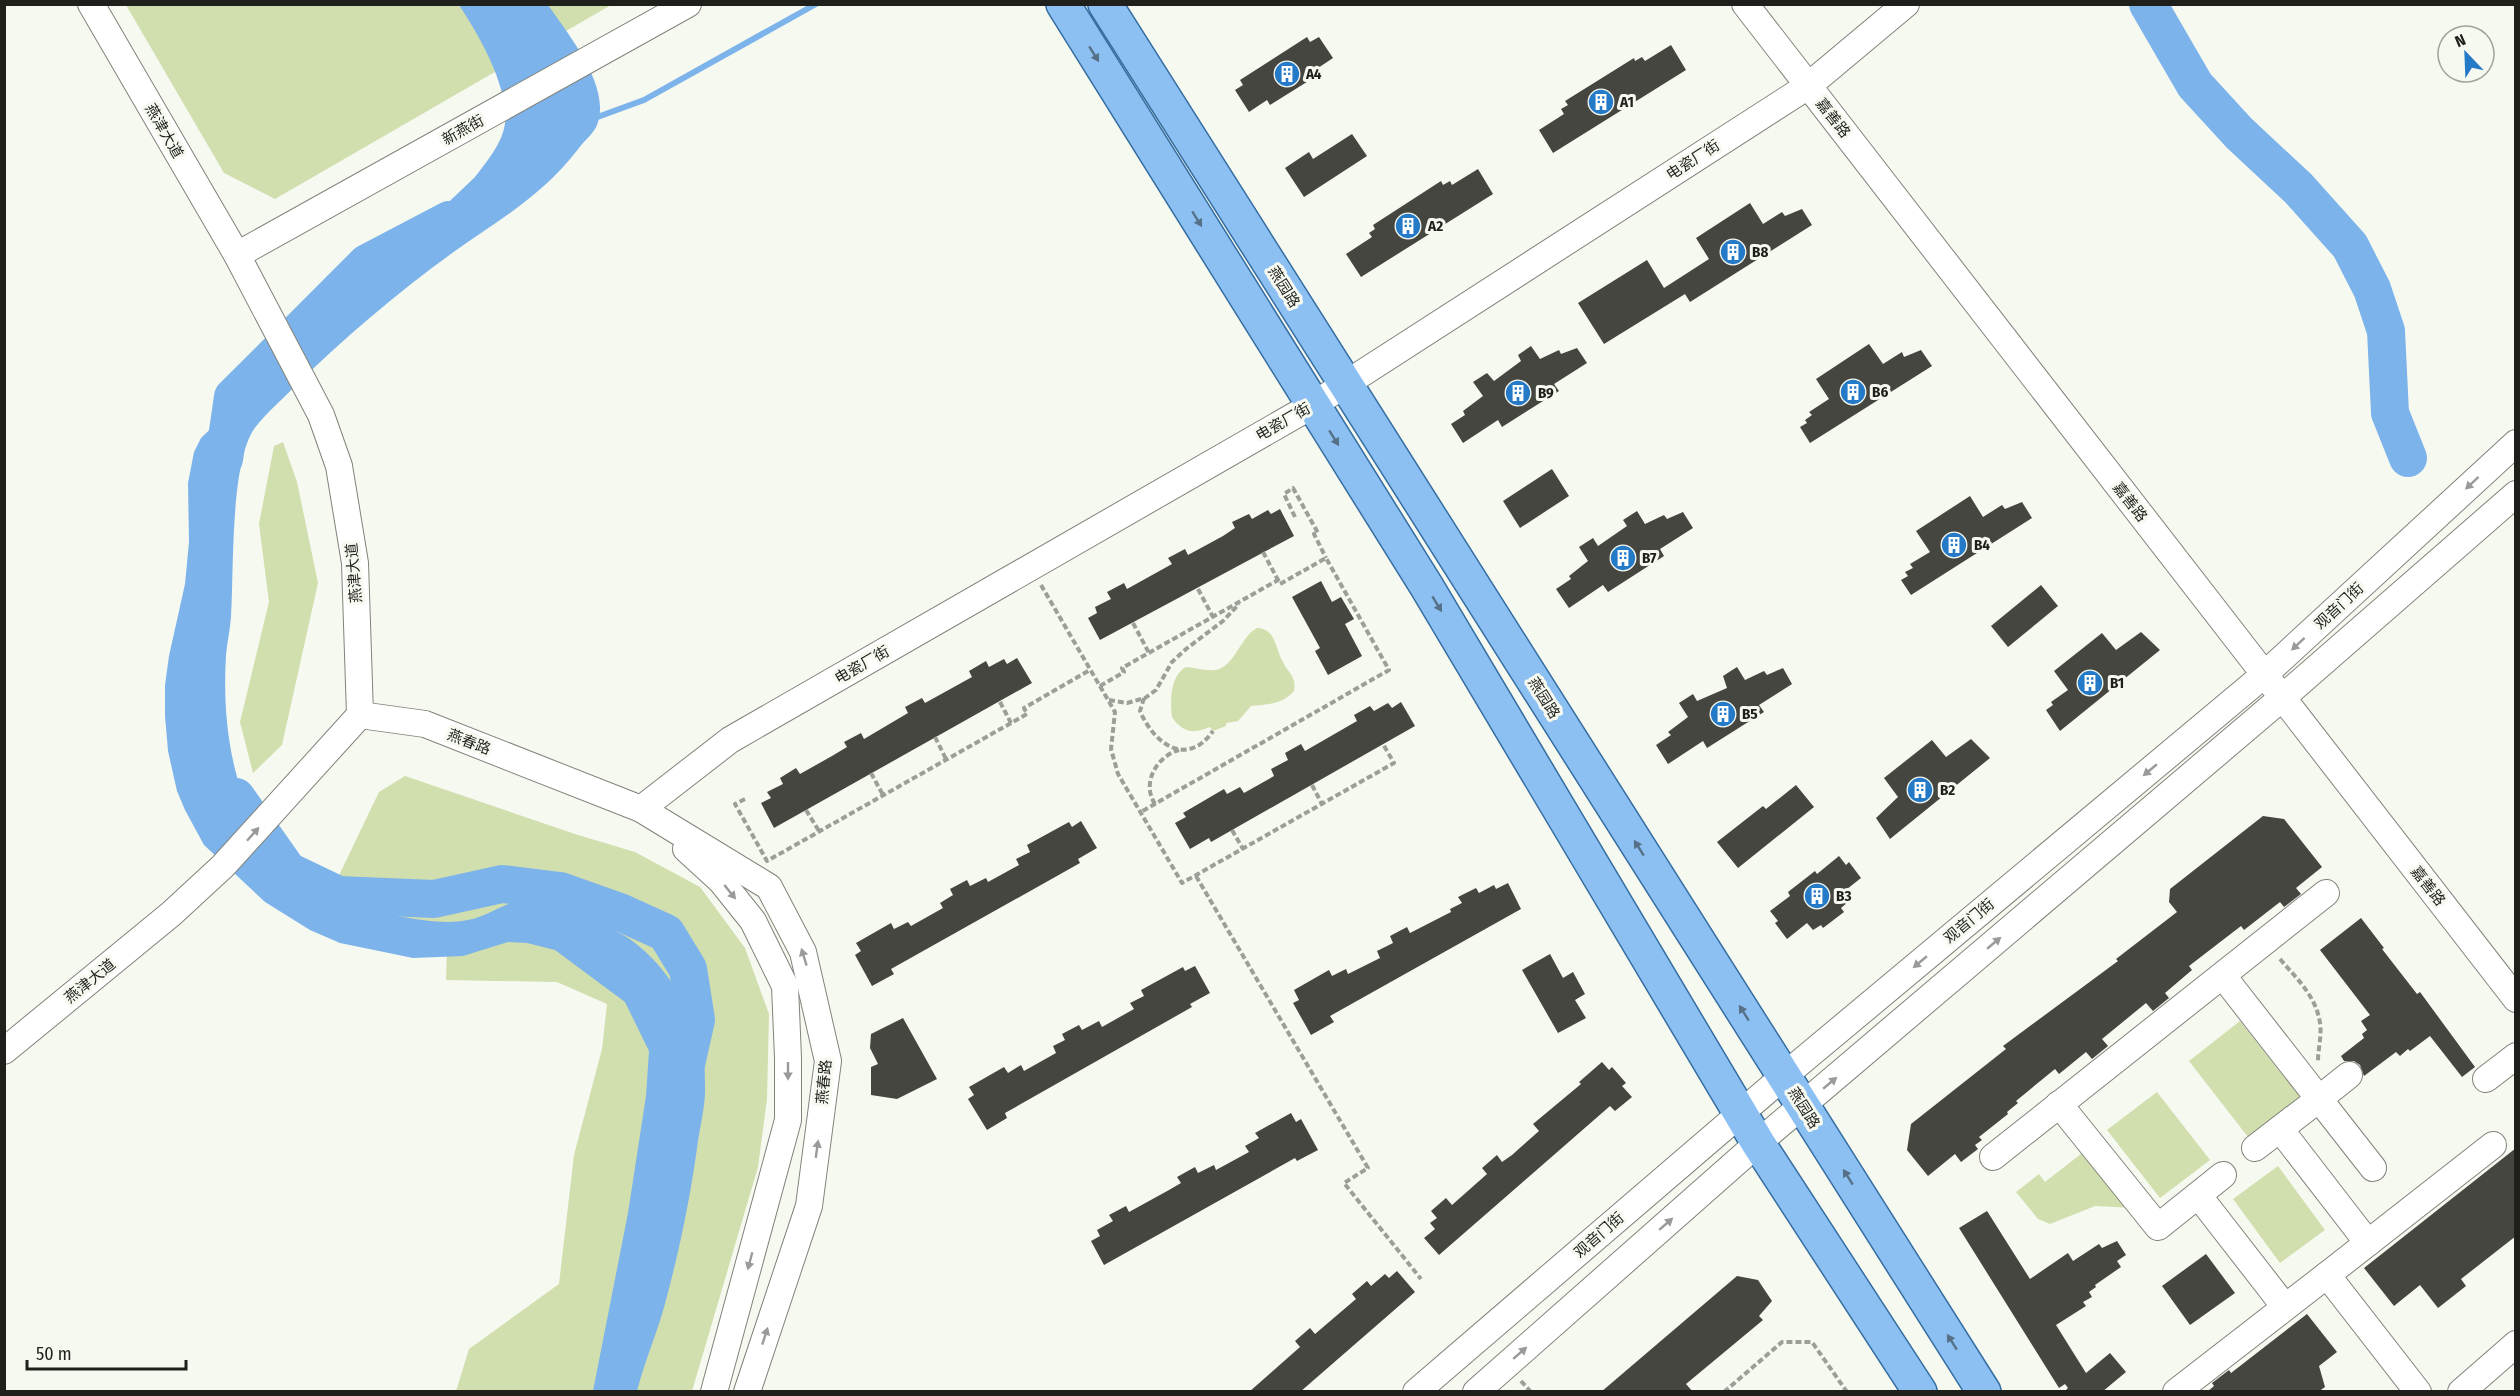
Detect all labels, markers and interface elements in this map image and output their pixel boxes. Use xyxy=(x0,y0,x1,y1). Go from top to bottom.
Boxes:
north arrow xyxy=(2436,24,2496,84)
text: N xyxy=(2452,30,2468,51)
one-way arrow xyxy=(1089,46,1100,62)
building icon: A4 xyxy=(1272,59,1302,89)
place label: A4 xyxy=(1305,65,1322,83)
building icon: A1 xyxy=(1586,87,1616,117)
place label: A1 xyxy=(1619,93,1634,111)
street label: 嘉善路 xyxy=(1812,95,1854,141)
street label: 燕津大道 xyxy=(141,101,187,161)
street label: 新燕街 xyxy=(439,111,487,149)
street label: 电瓷厂街 xyxy=(1663,136,1723,184)
one-way arrow xyxy=(1192,211,1203,228)
building icon: A2 xyxy=(1393,211,1423,241)
place label: A2 xyxy=(1427,217,1443,235)
building icon: B8 xyxy=(1718,237,1748,267)
place label: B8 xyxy=(1752,243,1768,261)
street label: 燕园路 xyxy=(1264,263,1304,311)
building icon: B6 xyxy=(1838,377,1868,407)
building icon: B9 xyxy=(1503,378,1533,408)
place label: B6 xyxy=(1872,383,1888,401)
place label: B9 xyxy=(1538,384,1554,402)
street label: 电瓷厂街 xyxy=(1253,399,1313,445)
one-way arrow xyxy=(1328,430,1339,446)
one-way arrow xyxy=(2465,476,2480,490)
street label: 嘉善路 xyxy=(2109,479,2151,525)
building icon: B4 xyxy=(1939,530,1969,560)
place label: B4 xyxy=(1974,536,1990,554)
street label: 燕津大道 xyxy=(342,542,366,604)
building icon: B7 xyxy=(1608,543,1638,573)
place label: B7 xyxy=(1642,549,1657,567)
street label: 观音门街 xyxy=(2311,579,2367,633)
one-way arrow xyxy=(1432,596,1442,613)
one-way arrow xyxy=(2292,636,2306,650)
street label: 电瓷厂街 xyxy=(832,642,892,688)
building icon: B1 xyxy=(2075,668,2105,698)
street label: 燕园路 xyxy=(1524,674,1564,722)
place label: B1 xyxy=(2110,674,2124,692)
building icon: B5 xyxy=(1708,699,1738,729)
place label: B5 xyxy=(1742,705,1758,723)
street label: 燕春路 xyxy=(445,726,493,758)
one-way arrow xyxy=(2143,763,2158,776)
building icon: B2 xyxy=(1905,775,1935,805)
place label: B2 xyxy=(1940,781,1955,799)
one-way arrow xyxy=(246,826,260,841)
one-way arrow xyxy=(1634,840,1645,856)
street label: 嘉善路 xyxy=(2407,863,2449,909)
building icon: B3 xyxy=(1802,881,1832,911)
one-way arrow xyxy=(723,884,736,900)
place label: B3 xyxy=(1836,887,1851,905)
street label: 观音门街 xyxy=(1940,895,1998,947)
one-way arrow xyxy=(1986,936,2002,949)
one-way arrow xyxy=(799,948,808,966)
street label: 燕津大道 xyxy=(61,955,119,1007)
one-way arrow xyxy=(1912,956,1928,969)
one-way arrow xyxy=(1738,1004,1749,1021)
street label: 燕春路 xyxy=(813,1059,835,1105)
one-way arrow xyxy=(783,1062,793,1081)
one-way arrow xyxy=(1822,1076,1838,1089)
street label: 燕园路 xyxy=(1784,1084,1824,1132)
one-way arrow xyxy=(812,1139,821,1158)
one-way arrow xyxy=(1843,1169,1854,1185)
street label: 观音门街 xyxy=(1570,1209,1628,1261)
one-way arrow xyxy=(1658,1218,1673,1231)
one-way arrow xyxy=(744,1252,754,1270)
one-way arrow xyxy=(761,1327,771,1345)
scale bar xyxy=(27,1333,186,1371)
one-way arrow xyxy=(1947,1334,1958,1350)
text: 50 m xyxy=(36,1343,72,1365)
one-way arrow xyxy=(1512,1347,1527,1360)

